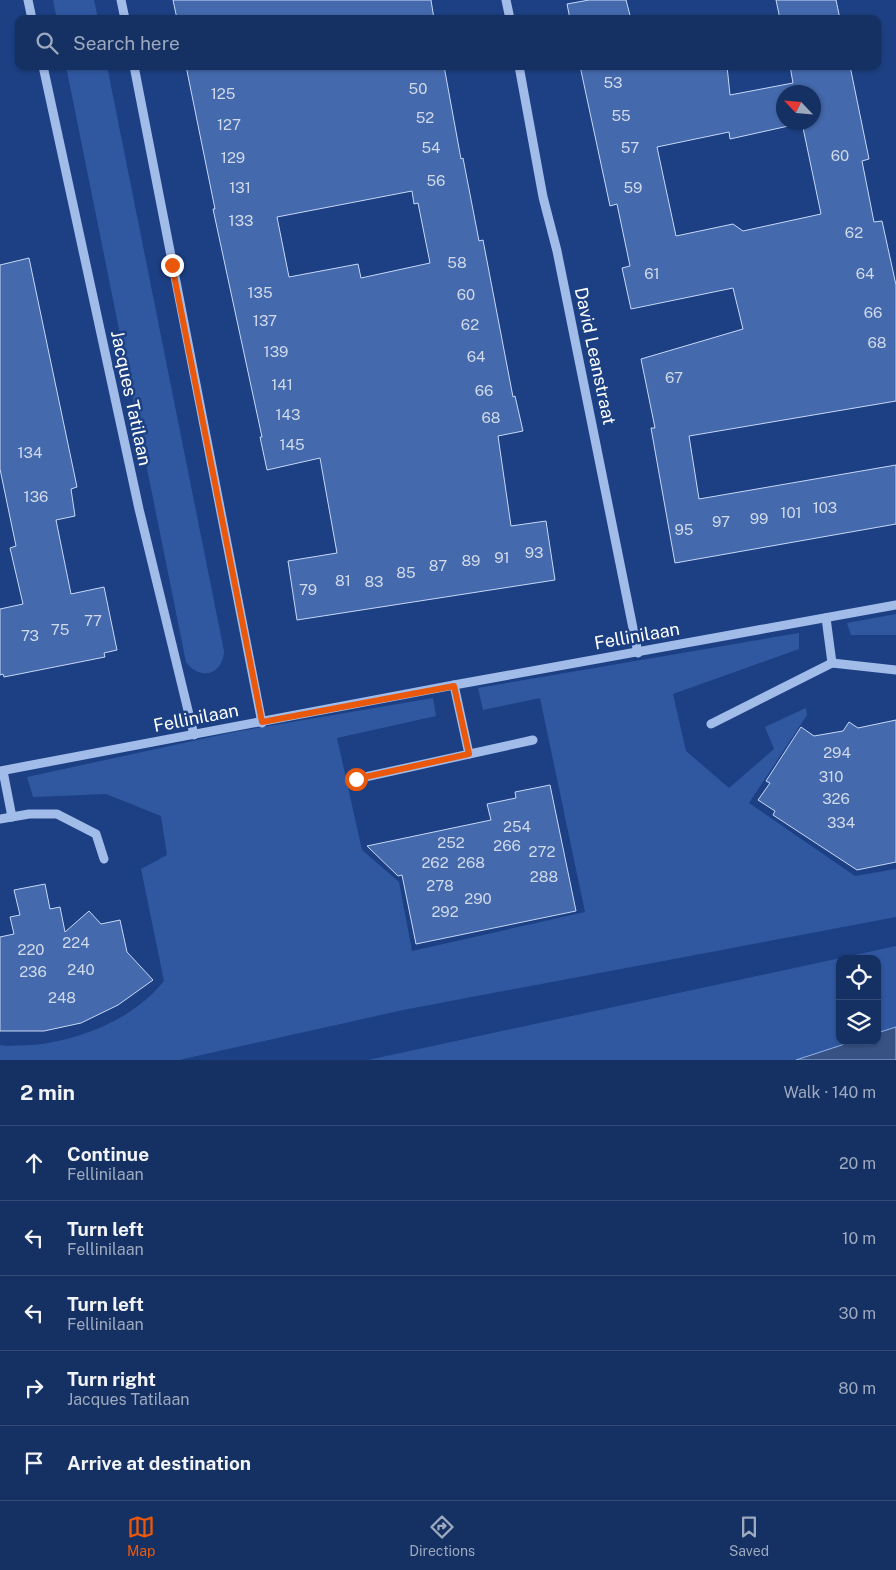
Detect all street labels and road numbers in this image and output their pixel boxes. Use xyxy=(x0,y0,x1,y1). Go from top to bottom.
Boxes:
street label: David Leanstraat xyxy=(571,285,620,427)
street label: Jacques Tatilaan xyxy=(107,328,156,467)
street label: Fellinilaan xyxy=(593,618,681,653)
street label: Fellinilaan xyxy=(152,699,240,736)

